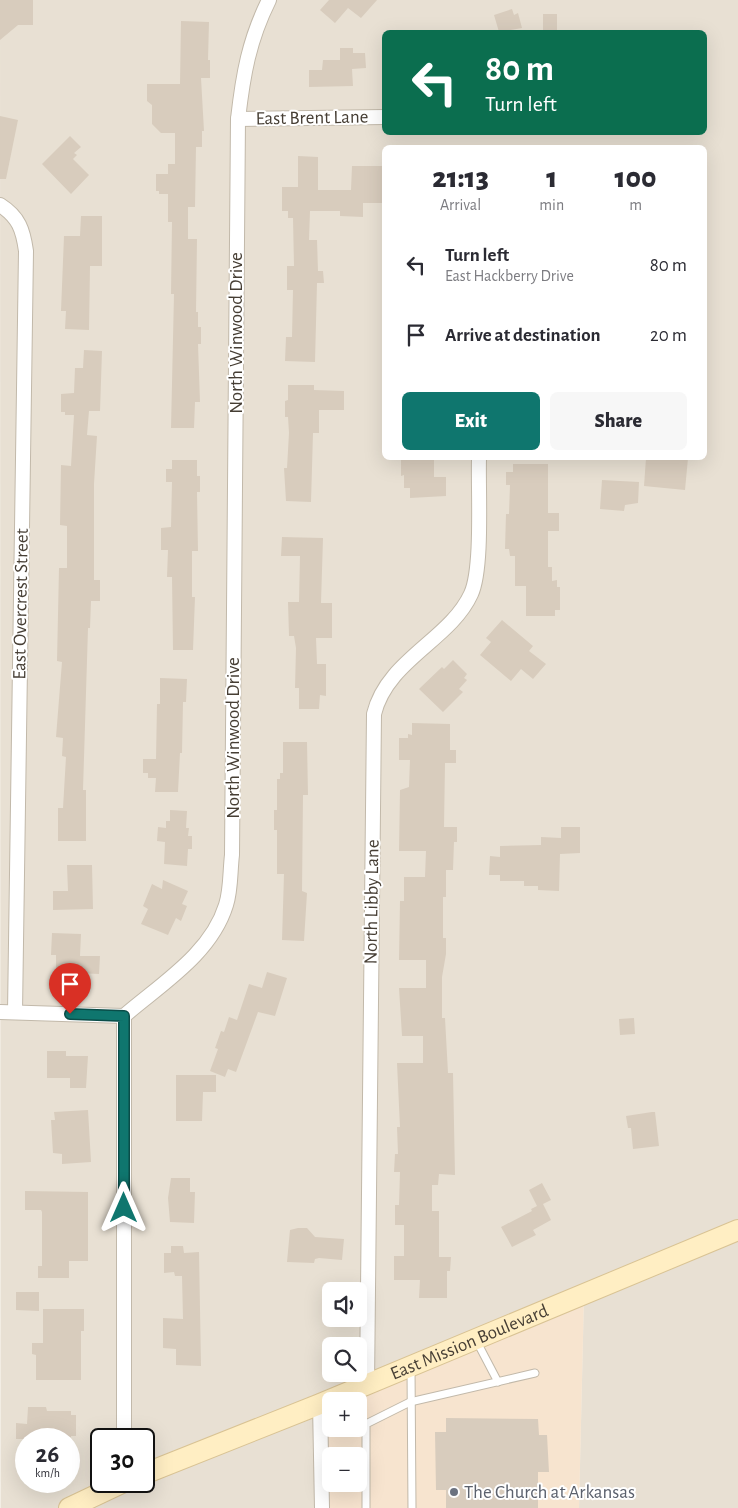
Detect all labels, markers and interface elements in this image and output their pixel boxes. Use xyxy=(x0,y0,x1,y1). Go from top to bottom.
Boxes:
icon: left xyxy=(402,50,467,115)
text: 80 m xyxy=(485,52,554,87)
text: Turn left xyxy=(485,93,557,115)
street label: East Brent Lane xyxy=(255,108,369,128)
text: 21:13 xyxy=(432,163,489,193)
text: 1 xyxy=(546,163,557,193)
text: 100 xyxy=(615,163,657,193)
text: Arrival xyxy=(440,197,481,213)
text: min xyxy=(539,197,564,213)
text: m xyxy=(629,197,642,213)
text: Turn left xyxy=(445,246,509,265)
icon: left xyxy=(402,251,430,279)
street label: North Winwood Drive xyxy=(227,252,246,414)
text: 80 m xyxy=(650,256,687,275)
text: East Hackberry Drive xyxy=(445,268,574,284)
icon: arrive xyxy=(402,321,430,349)
text: Arrive at destination xyxy=(445,326,601,345)
text: 20 m xyxy=(650,326,687,345)
button: Exit xyxy=(402,392,540,450)
button: Share xyxy=(550,392,687,450)
street label: East Overcrest Street xyxy=(10,528,32,680)
street label: North Winwood Drive xyxy=(224,657,243,819)
street label: North Libby Lane xyxy=(361,839,383,965)
pin xyxy=(49,963,91,1014)
icon: arrive xyxy=(56,970,84,998)
position arrow xyxy=(97,1181,149,1233)
map controls xyxy=(322,1282,367,1492)
button: sound xyxy=(322,1282,367,1327)
street label: East Mission Boulevard xyxy=(388,1301,551,1383)
button: search xyxy=(322,1337,367,1382)
button: + xyxy=(322,1392,367,1437)
speed limit sign: 30 xyxy=(90,1428,155,1493)
text: 26 xyxy=(36,1442,59,1467)
button: − xyxy=(322,1447,367,1492)
text: km/h xyxy=(35,1467,60,1479)
place label: The Church at Arkansas xyxy=(464,1483,635,1502)
marker: The Church at Arkansas xyxy=(448,1486,460,1498)

